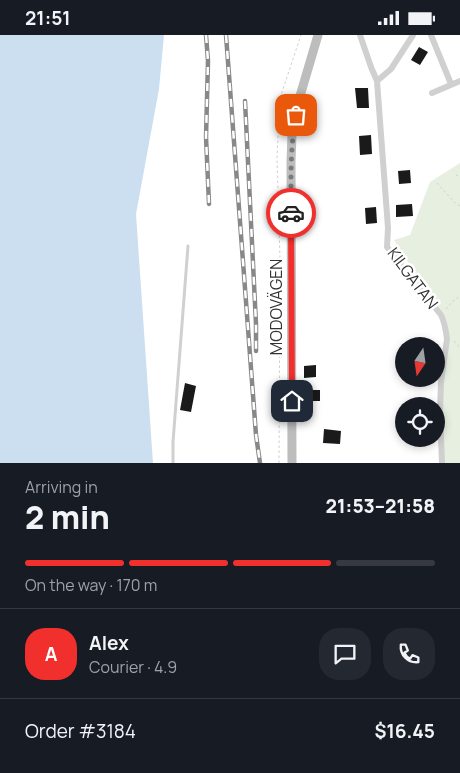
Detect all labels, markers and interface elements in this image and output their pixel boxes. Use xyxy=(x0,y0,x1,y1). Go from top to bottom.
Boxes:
text: 21:51 xyxy=(25,5,71,31)
pin xyxy=(275,94,317,136)
icon: bag xyxy=(282,101,310,129)
courier xyxy=(266,188,316,238)
icon: car xyxy=(277,199,305,227)
street label: KILGATAN xyxy=(383,243,443,313)
street label: MODOVÄGEN xyxy=(265,259,287,355)
north arrow xyxy=(395,337,445,387)
map controls xyxy=(395,337,445,447)
pin xyxy=(271,380,313,422)
icon: home xyxy=(278,387,306,415)
button: locate xyxy=(395,397,445,447)
text: Arriving in xyxy=(25,476,98,498)
text: 21:53–21:58 xyxy=(326,493,435,519)
text: 2 min xyxy=(25,495,110,539)
text: On the way · 170 m xyxy=(25,574,157,596)
button: chat xyxy=(319,628,371,680)
button: phone xyxy=(383,628,435,680)
text: Alex xyxy=(89,630,129,656)
text: A xyxy=(45,641,57,667)
text: Courier · 4.9 xyxy=(89,656,177,678)
text: Order #3184 xyxy=(25,718,136,744)
text: $16.45 xyxy=(374,718,435,744)

